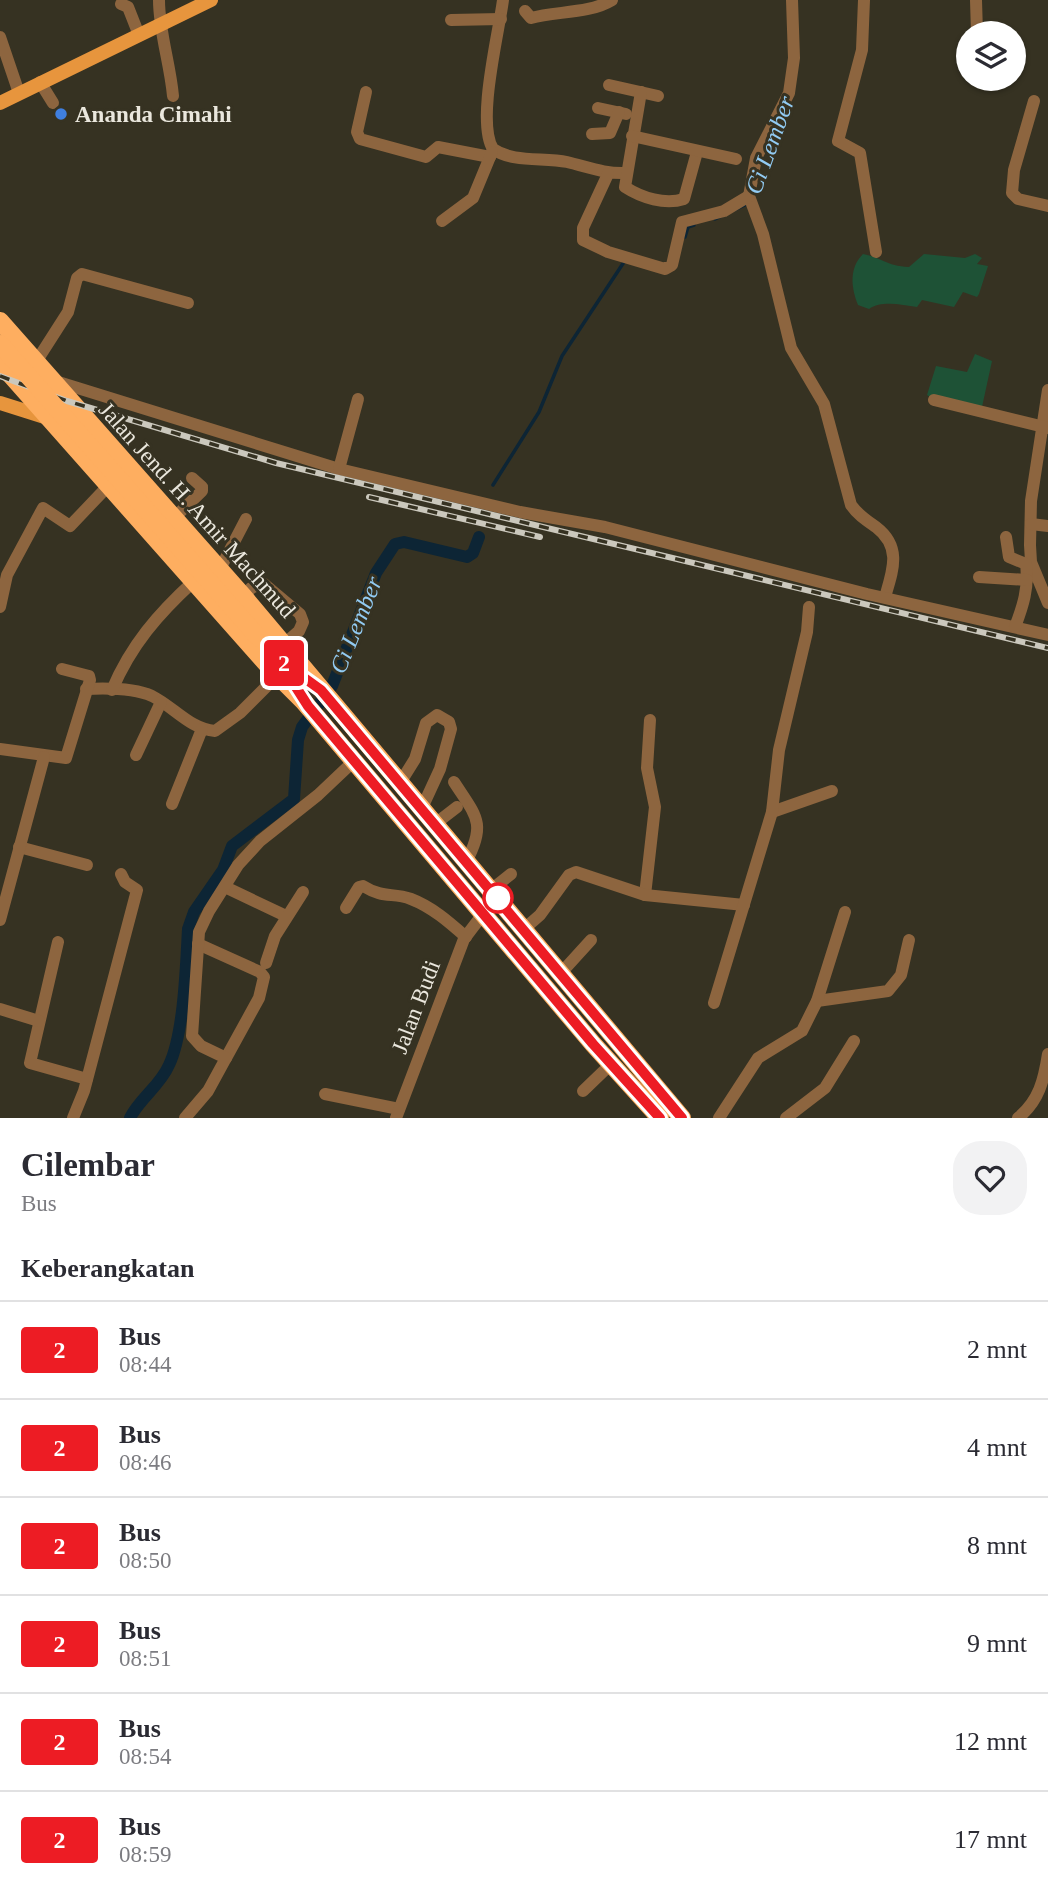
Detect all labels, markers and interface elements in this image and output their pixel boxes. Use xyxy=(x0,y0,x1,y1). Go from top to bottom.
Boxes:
map controls xyxy=(956,21,1026,91)
button: layers xyxy=(956,21,1026,91)
water label: Ci Lember xyxy=(740,92,800,197)
place label: Ananda Cimahi xyxy=(75,102,232,127)
marker: Ananda Cimahi xyxy=(53,106,69,122)
street label: Jalan Jend. H. Amir Machmud xyxy=(94,397,301,623)
water label: Ci Lember xyxy=(325,572,387,677)
line badge: 2 xyxy=(261,640,307,686)
text: 2 xyxy=(278,650,290,676)
unlabelled marker xyxy=(483,883,513,913)
street label: Jalan Budi xyxy=(387,957,445,1057)
button: heart xyxy=(953,1141,1027,1215)
text: Cilembar xyxy=(21,1147,155,1183)
text: Bus xyxy=(21,1191,57,1216)
text: Keberangkatan xyxy=(21,1254,194,1283)
text: Bus xyxy=(119,1322,161,1351)
text: 2 mnt xyxy=(967,1335,1027,1364)
text: 2 xyxy=(54,1337,66,1363)
text: 08:44 xyxy=(119,1352,171,1377)
text: Bus xyxy=(119,1420,161,1449)
text: 4 mnt xyxy=(967,1433,1027,1462)
text: 2 xyxy=(54,1435,66,1461)
text: 08:46 xyxy=(119,1450,171,1475)
text: Bus xyxy=(119,1518,161,1547)
text: 8 mnt xyxy=(967,1531,1027,1560)
text: 2 xyxy=(54,1533,66,1559)
text: 08:50 xyxy=(119,1548,171,1573)
text: Bus xyxy=(119,1616,161,1645)
text: 9 mnt xyxy=(967,1629,1027,1658)
text: 2 xyxy=(54,1631,66,1657)
text: 08:51 xyxy=(119,1646,171,1671)
text: Bus xyxy=(119,1714,161,1743)
text: 12 mnt xyxy=(954,1727,1027,1756)
text: 2 xyxy=(54,1729,66,1755)
text: 08:54 xyxy=(119,1744,171,1769)
text: Bus xyxy=(119,1812,161,1841)
text: 17 mnt xyxy=(954,1825,1027,1854)
text: 2 xyxy=(54,1827,66,1853)
text: 08:59 xyxy=(119,1842,171,1867)

